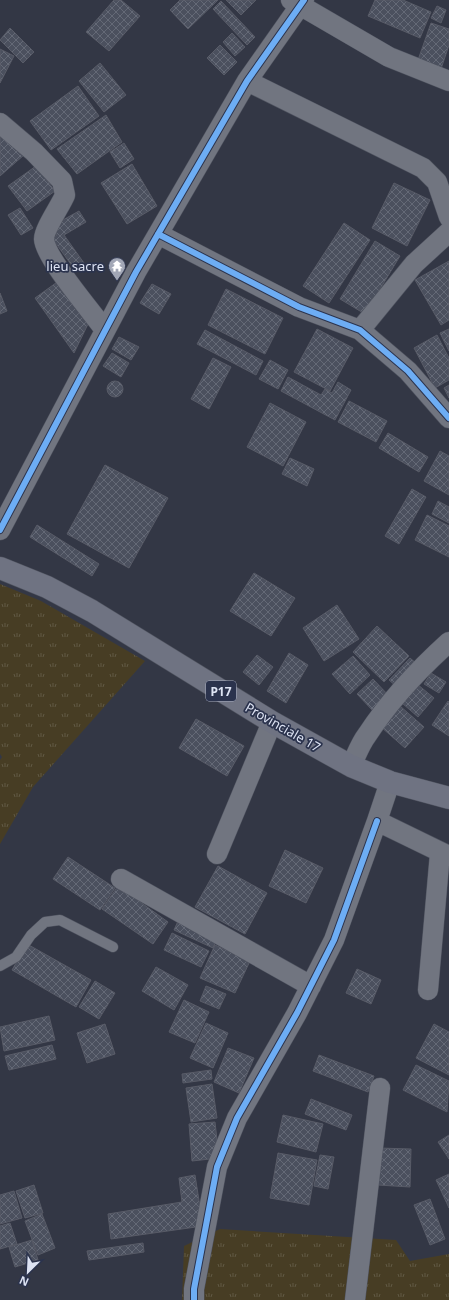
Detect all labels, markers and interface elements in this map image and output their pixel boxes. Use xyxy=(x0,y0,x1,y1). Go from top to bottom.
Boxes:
temple icon: lieu sacre xyxy=(107,256,127,281)
place label: lieu sacre xyxy=(46,257,104,275)
road number: P17 xyxy=(206,681,236,701)
street label: Provinciale 17 xyxy=(242,698,324,756)
north arrow xyxy=(8,1252,48,1292)
text: N xyxy=(17,1273,31,1290)

